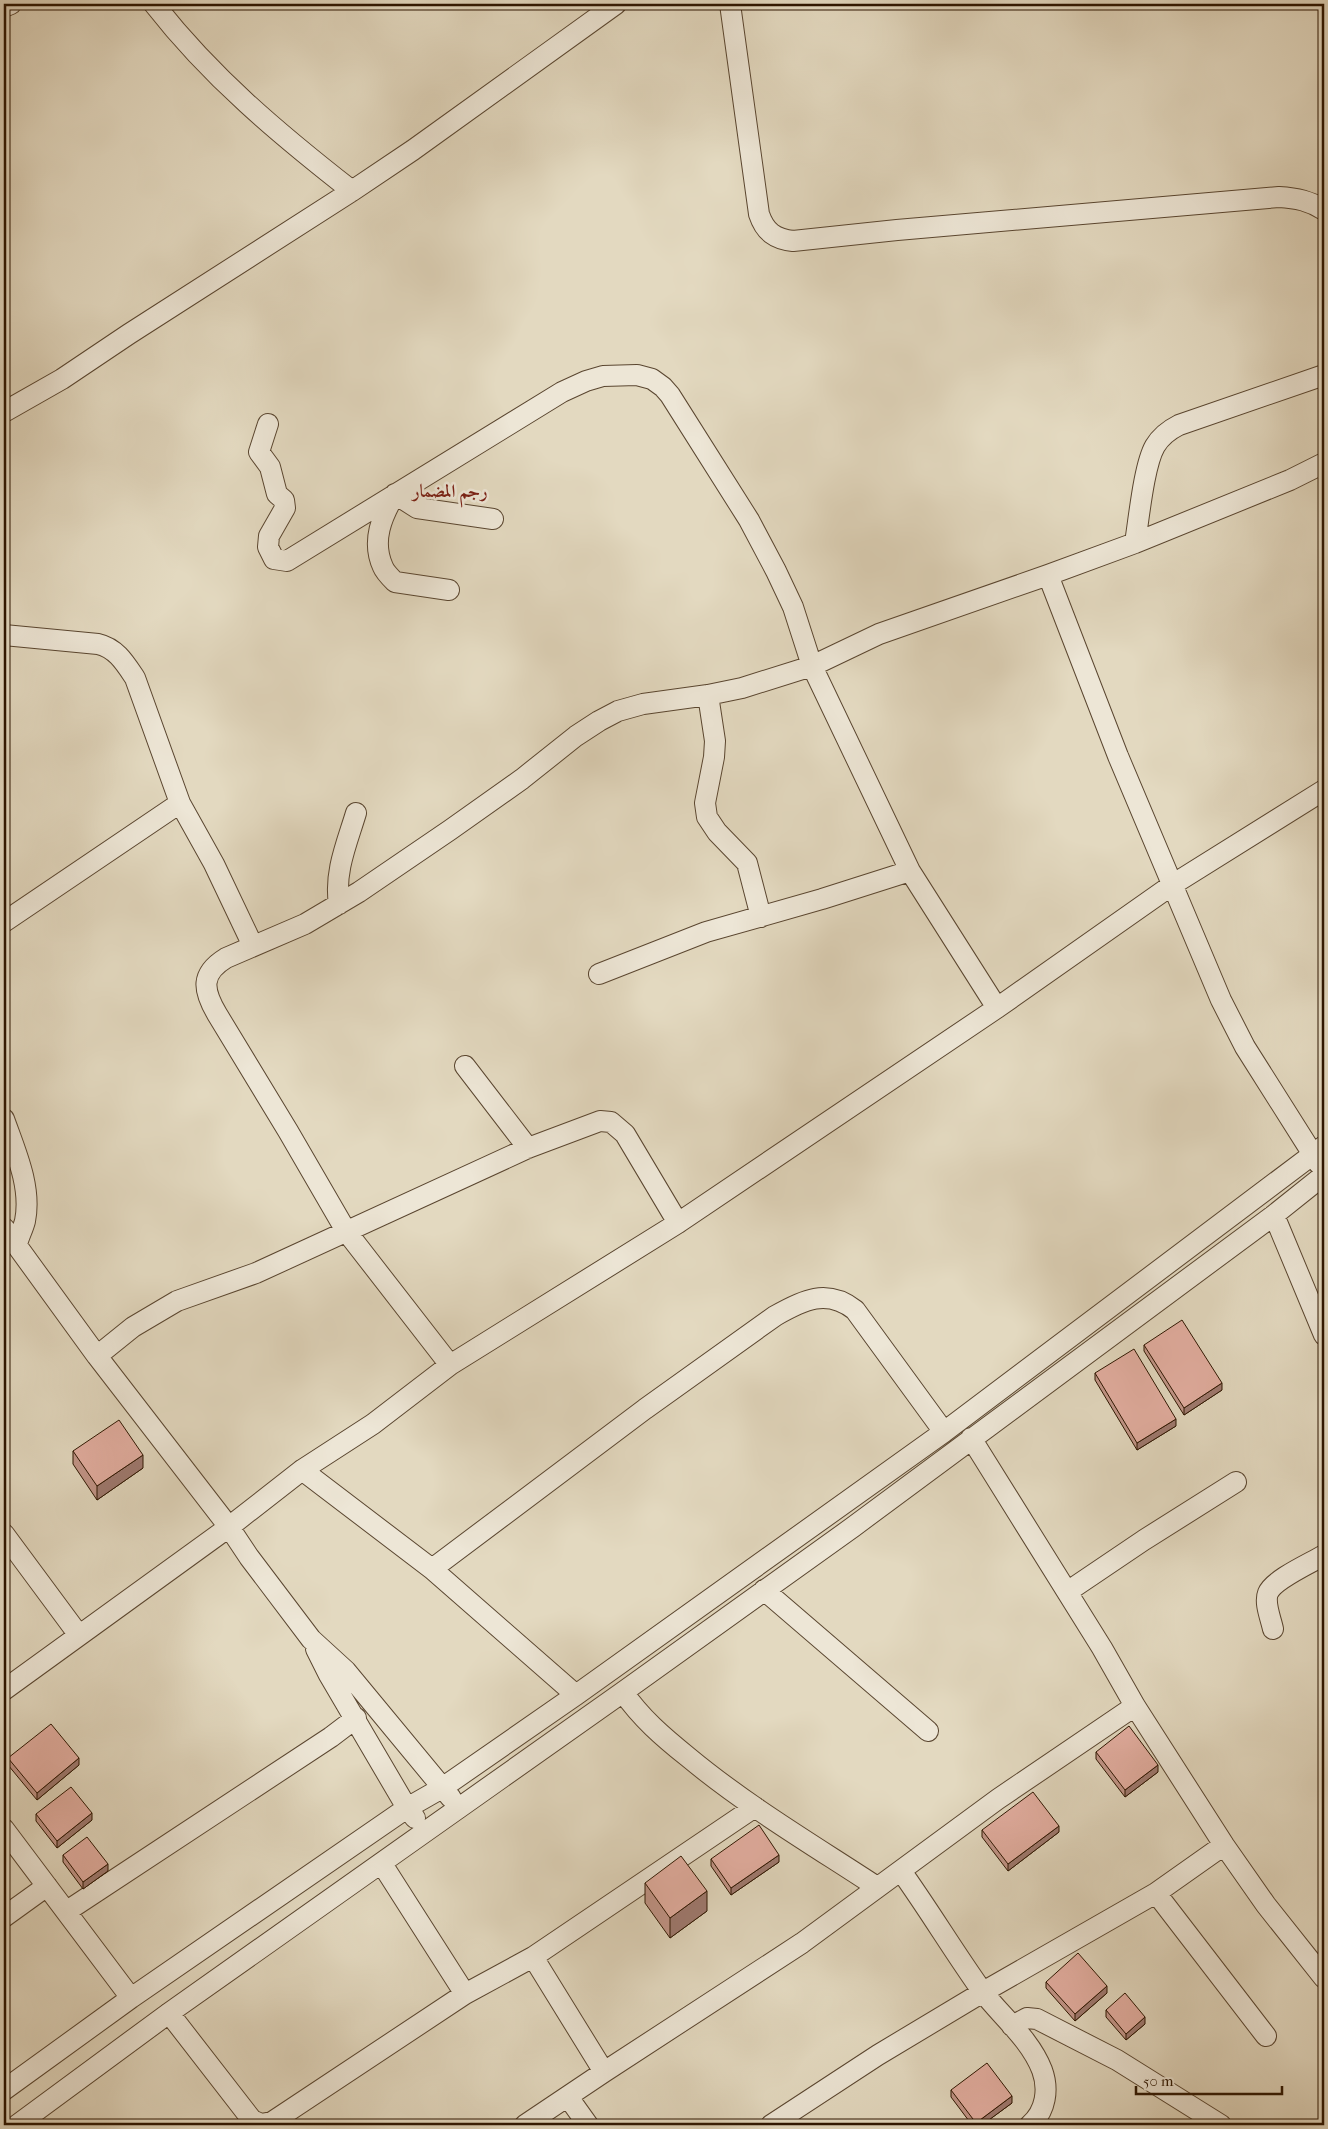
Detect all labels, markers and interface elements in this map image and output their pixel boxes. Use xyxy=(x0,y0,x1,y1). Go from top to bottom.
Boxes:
district label: رجم المضمار xyxy=(410,481,488,508)
scale bar xyxy=(1136,2064,1282,2096)
text: 50 m xyxy=(1143,2072,1174,2090)

